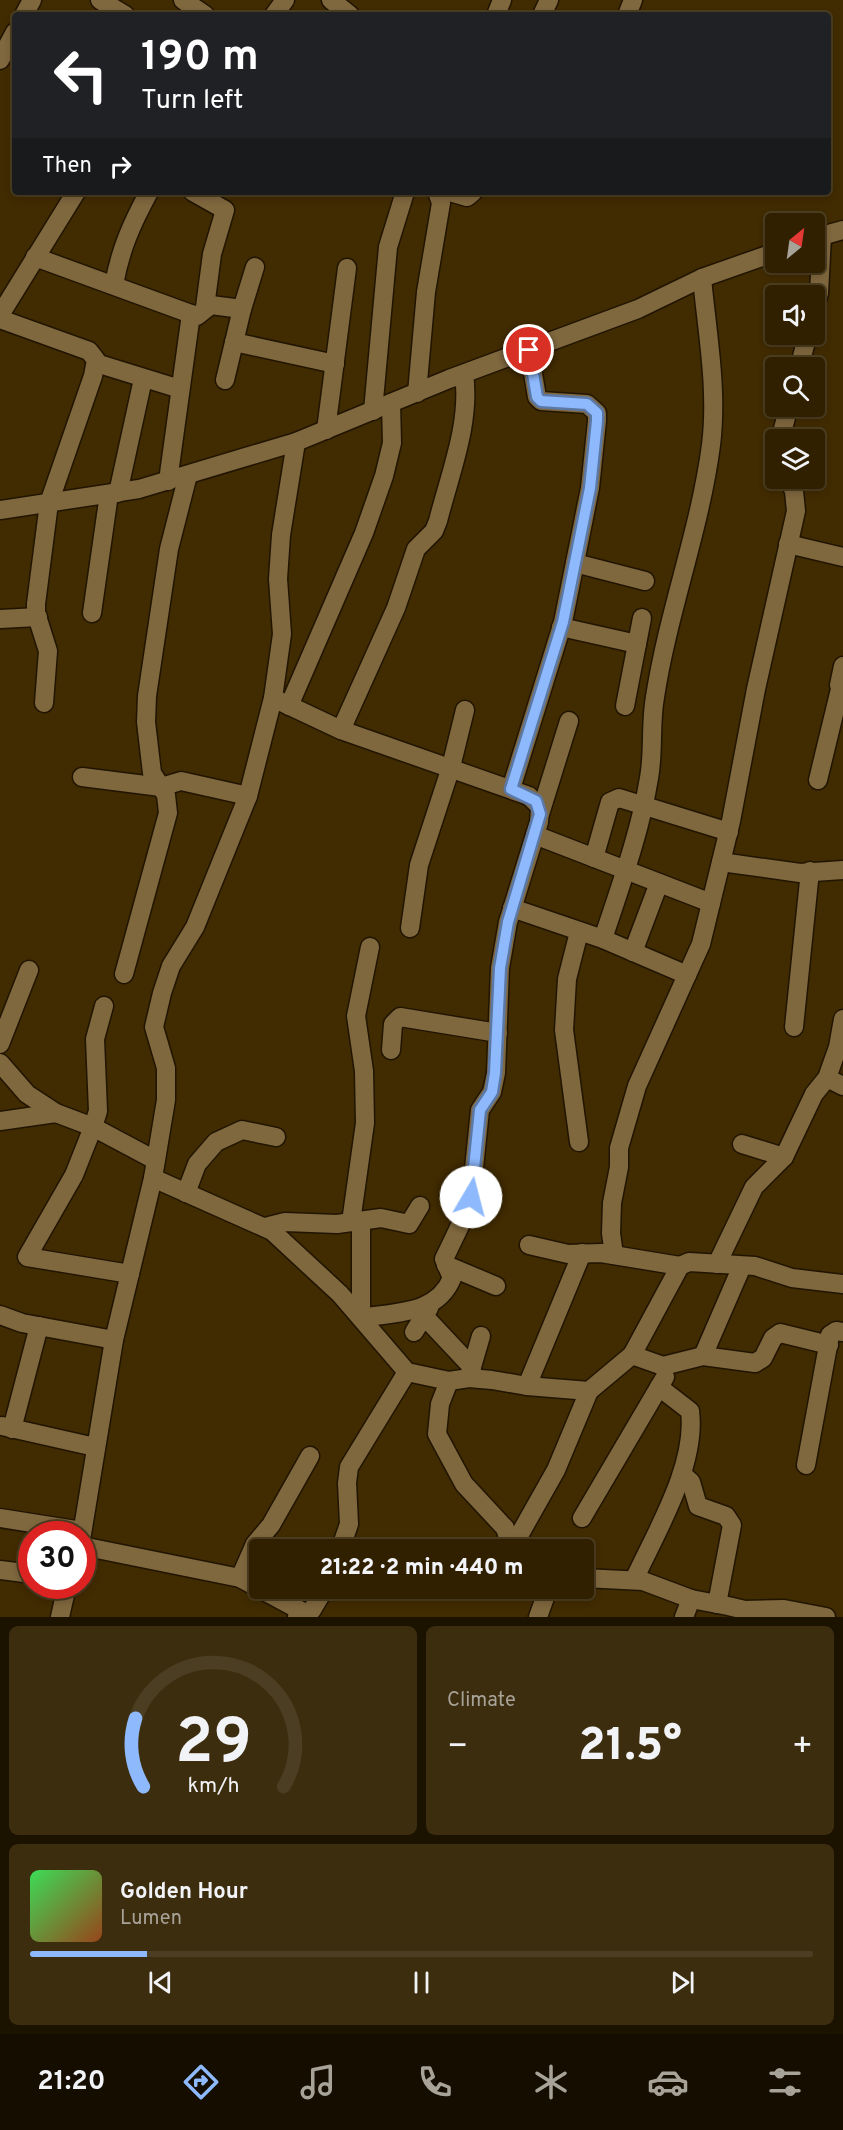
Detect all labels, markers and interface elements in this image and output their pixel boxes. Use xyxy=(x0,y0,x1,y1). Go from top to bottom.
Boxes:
text: 190 m xyxy=(141,32,259,85)
icon: left xyxy=(42,36,120,114)
text: Turn left xyxy=(141,84,243,118)
icon: right xyxy=(104,150,137,183)
text: Then xyxy=(42,153,92,180)
north arrow xyxy=(765,213,825,273)
map controls xyxy=(765,213,825,489)
button: sound xyxy=(765,285,825,345)
pin xyxy=(503,324,554,375)
icon: arrive xyxy=(512,333,545,366)
button: search xyxy=(765,357,825,417)
button: layers xyxy=(765,429,825,489)
position arrow xyxy=(439,1165,503,1229)
speed limit sign: 30 xyxy=(18,1521,96,1599)
text: 21:22 · 2 min · 440 m xyxy=(320,1555,523,1582)
text: Climate xyxy=(447,1688,516,1714)
text: 29 xyxy=(175,1706,251,1785)
text: 21.5° xyxy=(578,1719,682,1776)
text: − xyxy=(447,1727,468,1769)
text: + xyxy=(792,1727,813,1769)
text: km/h xyxy=(187,1774,239,1801)
text: Golden Hour xyxy=(120,1879,248,1906)
text: Lumen xyxy=(120,1906,182,1932)
icon: previous xyxy=(144,1966,177,1999)
icon: pause xyxy=(405,1966,438,1999)
icon: next xyxy=(666,1966,699,1999)
icon: directions xyxy=(180,2061,222,2103)
icon: music xyxy=(297,2061,339,2103)
icon: phone xyxy=(414,2061,456,2103)
icon: climate xyxy=(530,2061,572,2103)
icon: car xyxy=(647,2061,689,2103)
icon: filters xyxy=(764,2061,806,2103)
text: 21:20 xyxy=(37,2065,105,2099)

